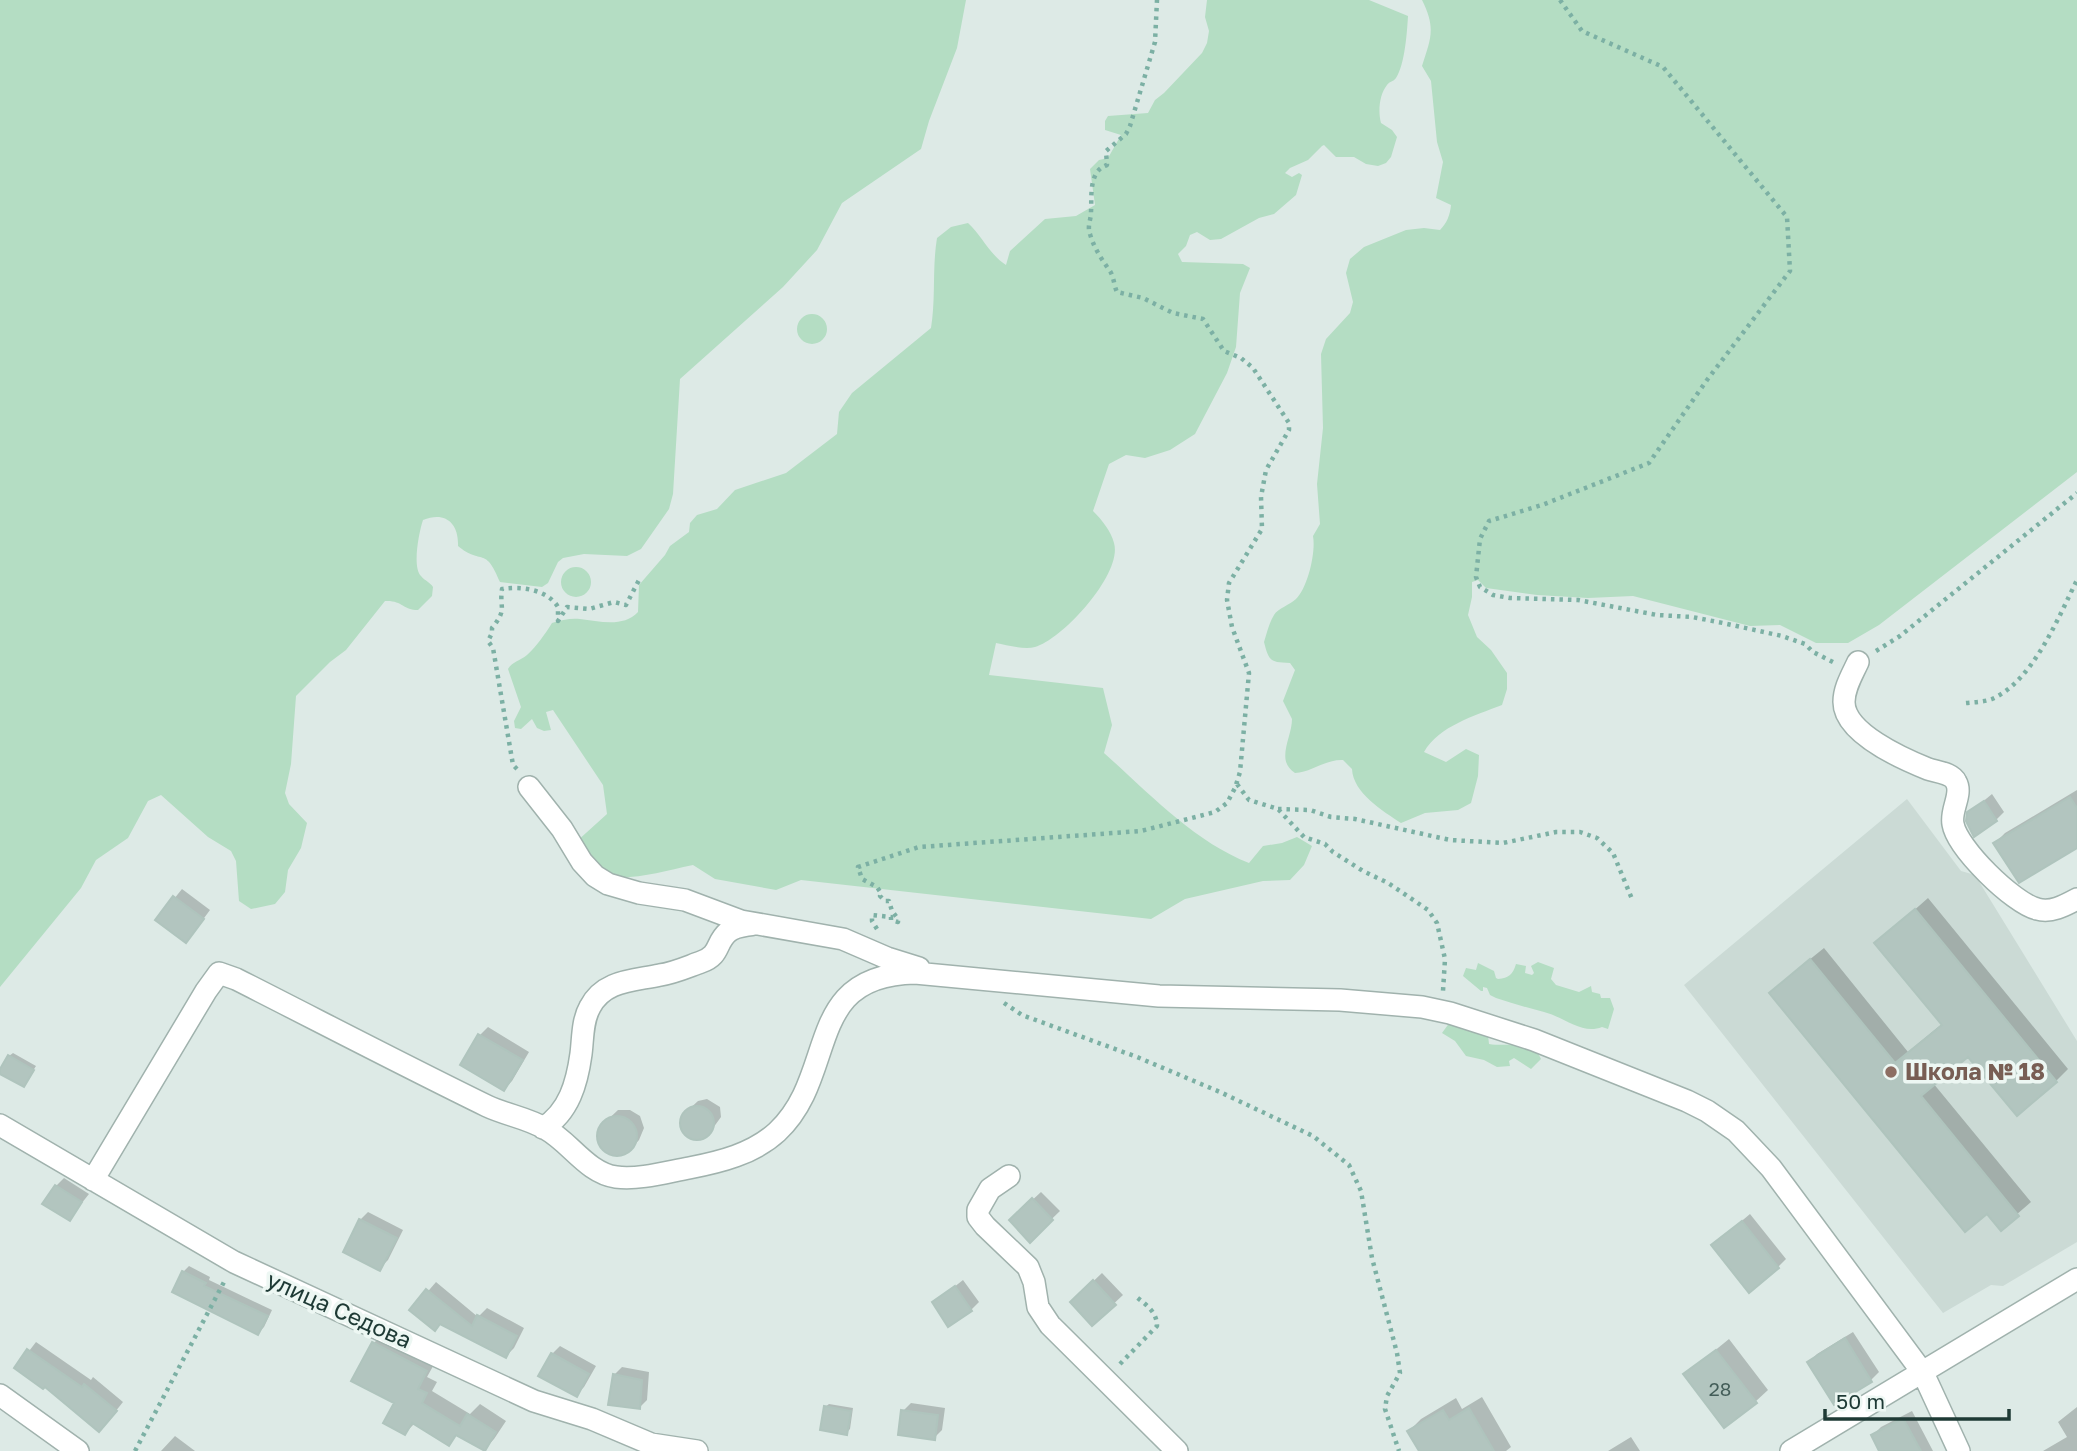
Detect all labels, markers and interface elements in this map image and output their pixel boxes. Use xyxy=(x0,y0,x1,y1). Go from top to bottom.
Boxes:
place label: Школа № 18 xyxy=(1905,1057,2045,1085)
marker: Школа № 18 xyxy=(1883,1064,1899,1080)
street label: улица Седова xyxy=(263,1265,416,1354)
house number: 28 xyxy=(1709,1377,1731,1400)
scale bar xyxy=(1825,1378,2009,1422)
text: 50 m xyxy=(1836,1388,1885,1414)

